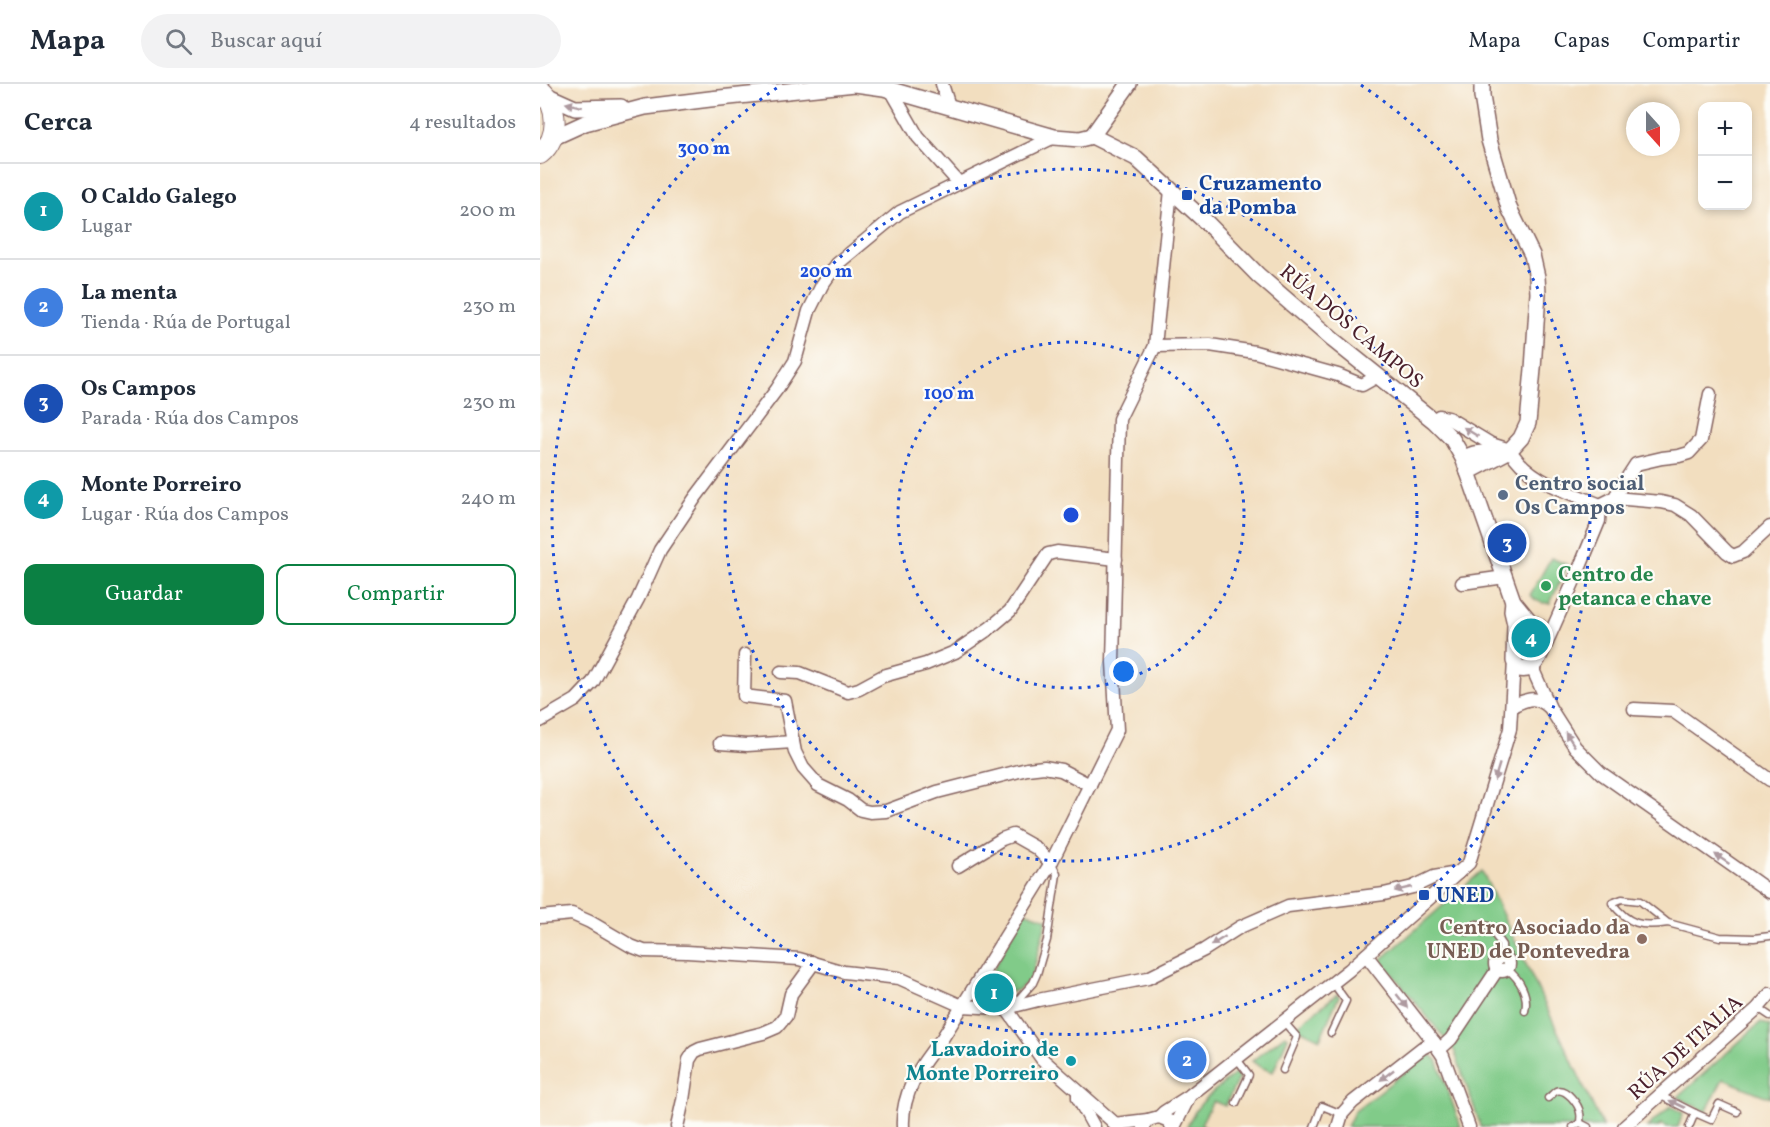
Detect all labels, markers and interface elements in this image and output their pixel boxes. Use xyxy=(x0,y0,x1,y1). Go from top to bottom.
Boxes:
search box xyxy=(141,14,561,68)
text: Mapa xyxy=(30,22,105,61)
icon: search xyxy=(162,25,195,58)
text: Buscar aquí xyxy=(210,26,322,57)
text: Mapa xyxy=(1469,27,1521,56)
text: Capas xyxy=(1554,27,1610,56)
text: Compartir xyxy=(1643,27,1740,56)
one-way arrow xyxy=(565,100,583,110)
north arrow xyxy=(1626,102,1680,156)
map controls xyxy=(1698,102,1752,210)
button: + xyxy=(1698,102,1752,156)
text: Cerca xyxy=(24,105,93,141)
text: 4 resultados xyxy=(409,109,516,137)
text: 300 m xyxy=(678,137,730,162)
button: − xyxy=(1698,156,1752,210)
place label: Cruzamento da Pomba xyxy=(1199,170,1322,223)
text: O Caldo Galego xyxy=(81,182,237,213)
marker: Cruzamento da Pomba xyxy=(1180,188,1194,202)
text: 1 xyxy=(39,197,48,225)
text: 200 m xyxy=(459,197,516,225)
text: Lugar xyxy=(81,213,132,241)
street label: RÚA DOS CAMPOS xyxy=(1273,258,1429,396)
text: 200 m xyxy=(800,260,852,285)
text: La menta xyxy=(81,278,177,309)
text: 2 xyxy=(38,293,49,321)
text: 230 m xyxy=(462,293,516,321)
text: Tienda · Rúa de Portugal xyxy=(81,309,291,337)
text: Os Campos xyxy=(81,374,196,405)
text: 100 m xyxy=(924,382,974,407)
text: 3 xyxy=(38,389,49,417)
text: 230 m xyxy=(462,389,516,417)
text: Parada · Rúa dos Campos xyxy=(81,405,299,433)
one-way arrow xyxy=(1463,427,1479,438)
text: Monte Porreiro xyxy=(81,470,242,501)
place label: Centro social Os Campos xyxy=(1515,470,1645,523)
text: 4 xyxy=(37,485,50,513)
text: 240 m xyxy=(461,485,516,513)
marker: Centro social Os Campos xyxy=(1496,488,1510,502)
text: Lugar · Rúa dos Campos xyxy=(81,501,289,529)
centre of rings xyxy=(1061,505,1081,525)
pin: 3 xyxy=(1488,520,1526,566)
place label: Centro de petanca e chave xyxy=(1558,561,1711,614)
button: Guardar xyxy=(24,564,264,625)
button: Compartir xyxy=(276,564,516,625)
marker: Centro de petanca e chave xyxy=(1539,579,1553,593)
pin: 4 xyxy=(1512,616,1550,660)
your location xyxy=(1109,657,1138,686)
one-way arrow xyxy=(1564,731,1575,747)
one-way arrow xyxy=(1492,763,1501,781)
one-way arrow xyxy=(1714,853,1730,865)
place label: UNED xyxy=(1436,882,1494,911)
one-way arrow xyxy=(1394,885,1413,895)
marker: UNED xyxy=(1417,888,1431,902)
place label: Centro Asociado da UNED de Pontevedra xyxy=(1427,914,1630,967)
marker: Centro Asociado da UNED de Pontevedra xyxy=(1635,932,1649,946)
one-way arrow xyxy=(1210,935,1226,946)
pin: 1 xyxy=(974,970,1014,1016)
street label: RÚA DE ITALIA xyxy=(1622,989,1750,1108)
one-way arrow xyxy=(1395,993,1408,1008)
place label: Lavadoiro de Monte Porreiro xyxy=(906,1036,1059,1089)
pin: 2 xyxy=(1168,1038,1206,1082)
marker: Lavadoiro de Monte Porreiro xyxy=(1064,1054,1078,1068)
one-way arrow xyxy=(1379,1069,1395,1082)
one-way arrow xyxy=(1669,1100,1686,1109)

